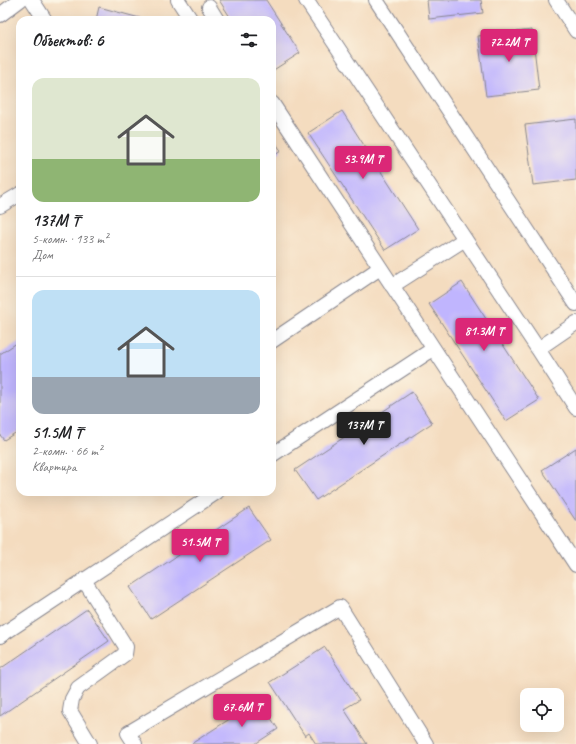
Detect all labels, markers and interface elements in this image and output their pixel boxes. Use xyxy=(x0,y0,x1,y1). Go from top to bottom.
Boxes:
icon: filters xyxy=(238,29,260,51)
pin: 72.2M ₸ xyxy=(472,29,546,63)
text: Объектов: 6 xyxy=(32,30,103,51)
text: 72.2M ₸ xyxy=(489,34,529,50)
icon: home xyxy=(110,104,182,176)
pin: 53.9M ₸ xyxy=(326,146,400,180)
text: 53.9M ₸ xyxy=(344,151,382,167)
text: 137M ₸ xyxy=(32,210,80,231)
text: 5-комн. · 133 m² xyxy=(32,231,108,247)
text: Дом xyxy=(32,247,53,263)
icon: home xyxy=(110,316,182,388)
pin: 81.3M ₸ xyxy=(447,318,521,352)
text: 81.3M ₸ xyxy=(464,323,504,339)
pin: 137M ₸ xyxy=(331,412,397,446)
text: 137M ₸ xyxy=(346,417,382,433)
text: 51.5M ₸ xyxy=(32,422,83,443)
text: 2-комн. · 66 m² xyxy=(32,443,102,459)
text: Квартира xyxy=(32,459,76,475)
pin: 51.5M ₸ xyxy=(163,529,237,563)
text: 51.5M ₸ xyxy=(181,534,219,550)
map controls xyxy=(520,688,564,732)
button: locate xyxy=(520,688,564,732)
pin: 67.6M ₸ xyxy=(205,694,279,728)
text: 67.6M ₸ xyxy=(222,699,262,715)

